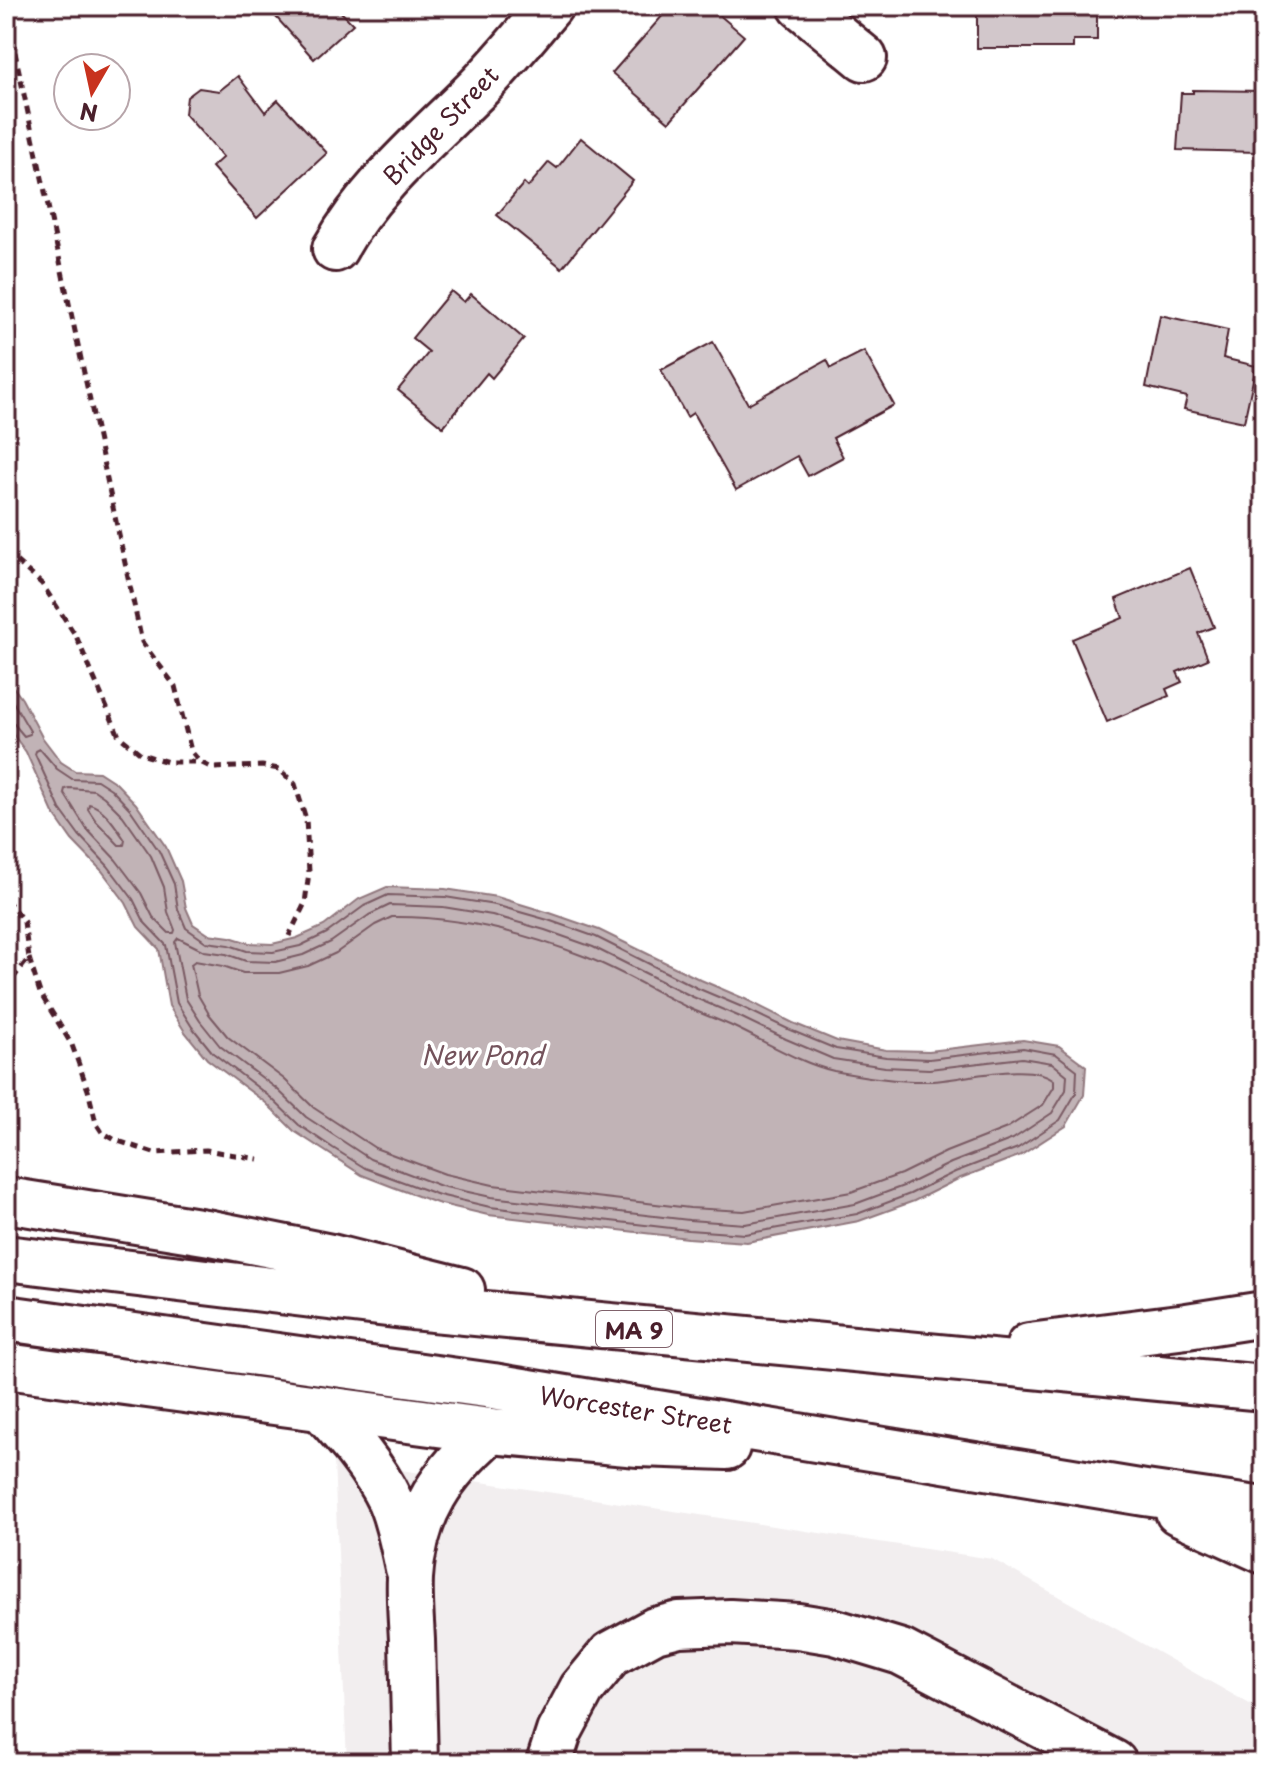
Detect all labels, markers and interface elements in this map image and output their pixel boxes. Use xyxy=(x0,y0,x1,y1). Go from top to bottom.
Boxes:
north arrow xyxy=(52,52,132,132)
street label: Bridge Street xyxy=(374,57,506,193)
text: N xyxy=(77,96,100,131)
water label: New Pond xyxy=(421,1035,548,1074)
road number: MA 9 xyxy=(596,1311,672,1347)
street label: Worcester Street xyxy=(537,1376,735,1442)

